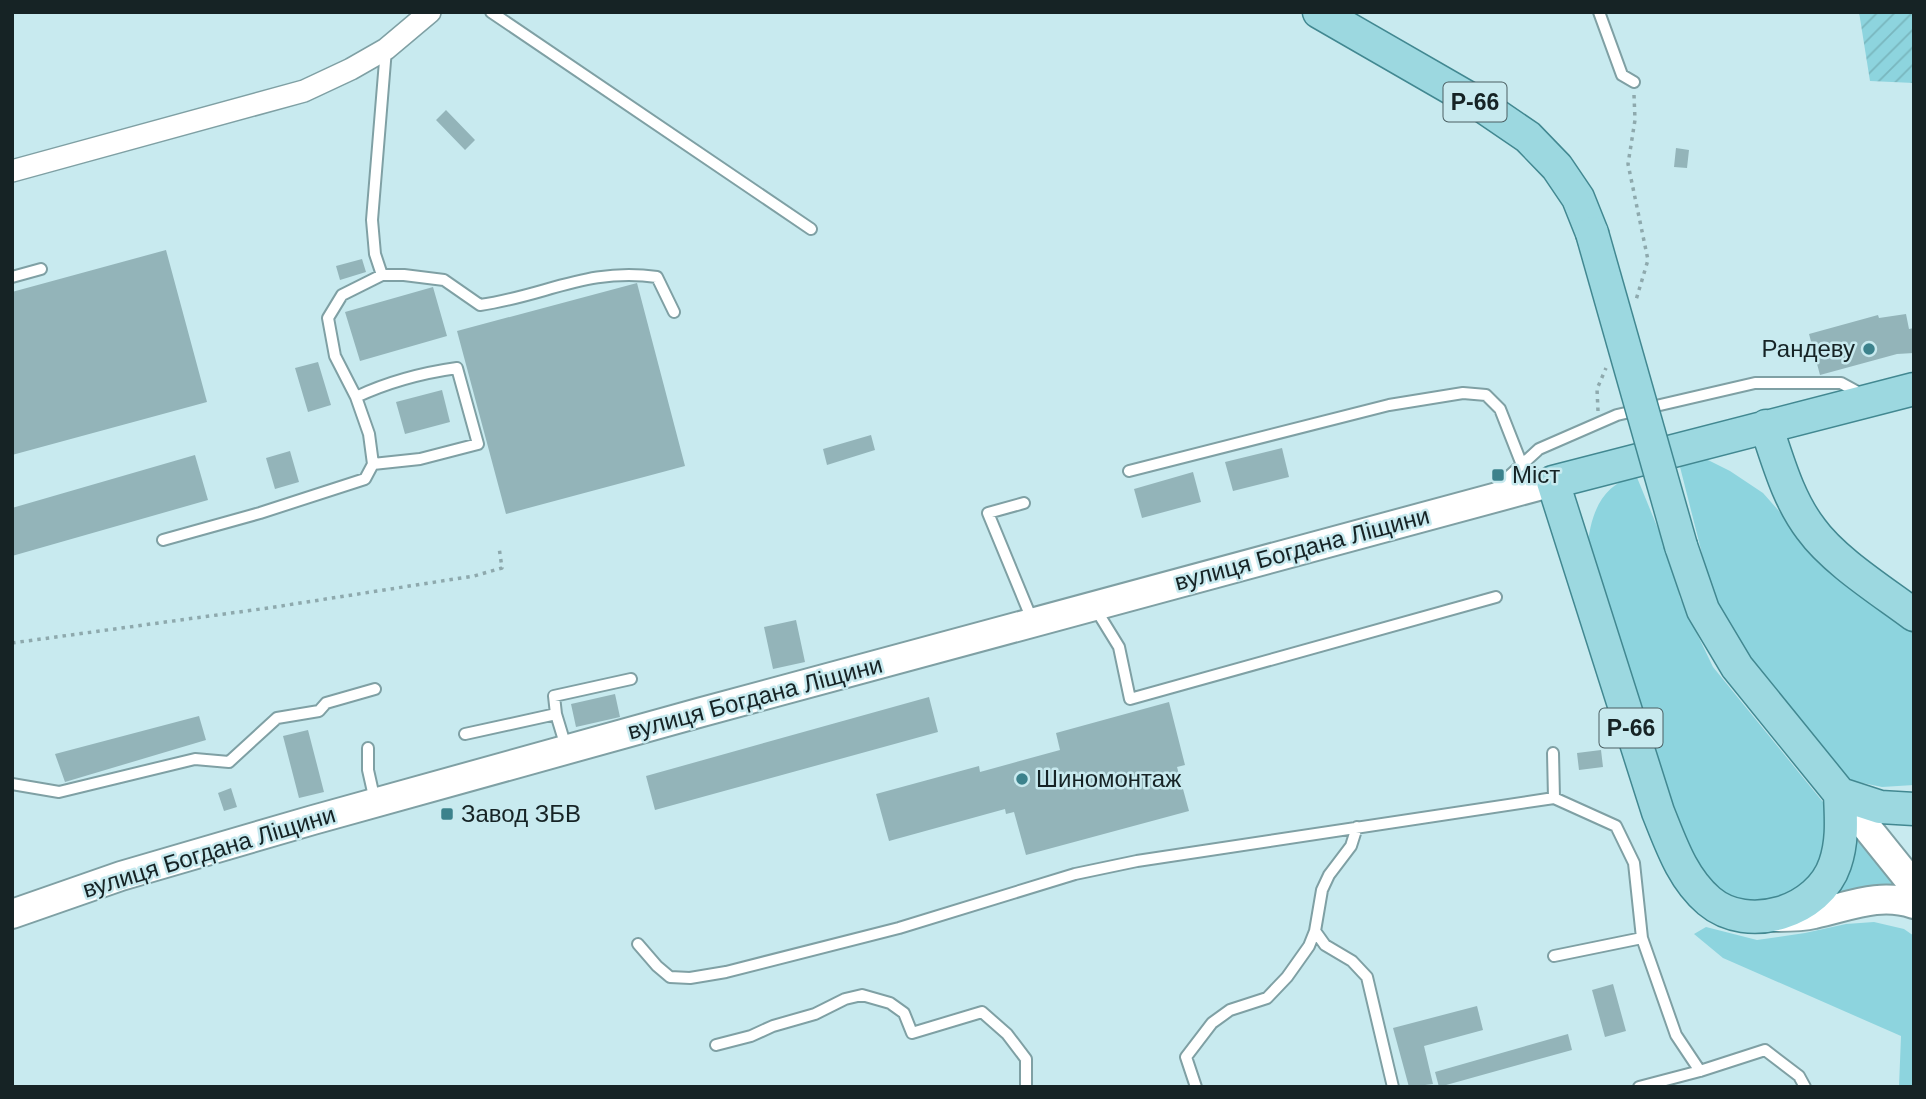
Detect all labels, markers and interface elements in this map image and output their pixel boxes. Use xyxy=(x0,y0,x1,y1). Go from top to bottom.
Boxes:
road number: Р-66 xyxy=(1444,82,1506,122)
place label: Рандеву xyxy=(1762,335,1855,362)
marker: Рандеву xyxy=(1861,341,1877,357)
place label: Міст xyxy=(1512,461,1560,488)
marker: Міст xyxy=(1490,467,1506,483)
street label: вулиця Богдана Ліщини xyxy=(1171,501,1432,596)
street label: вулиця Богдана Ліщини xyxy=(624,650,885,745)
road number: Р-66 xyxy=(1600,708,1662,748)
place label: Шиномонтаж xyxy=(1036,765,1181,792)
marker: Шиномонтаж xyxy=(1014,771,1030,787)
street label: вулиця Богдана Ліщини xyxy=(79,800,338,903)
place label: Завод ЗБВ xyxy=(461,800,581,827)
marker: Завод ЗБВ xyxy=(439,806,455,822)

